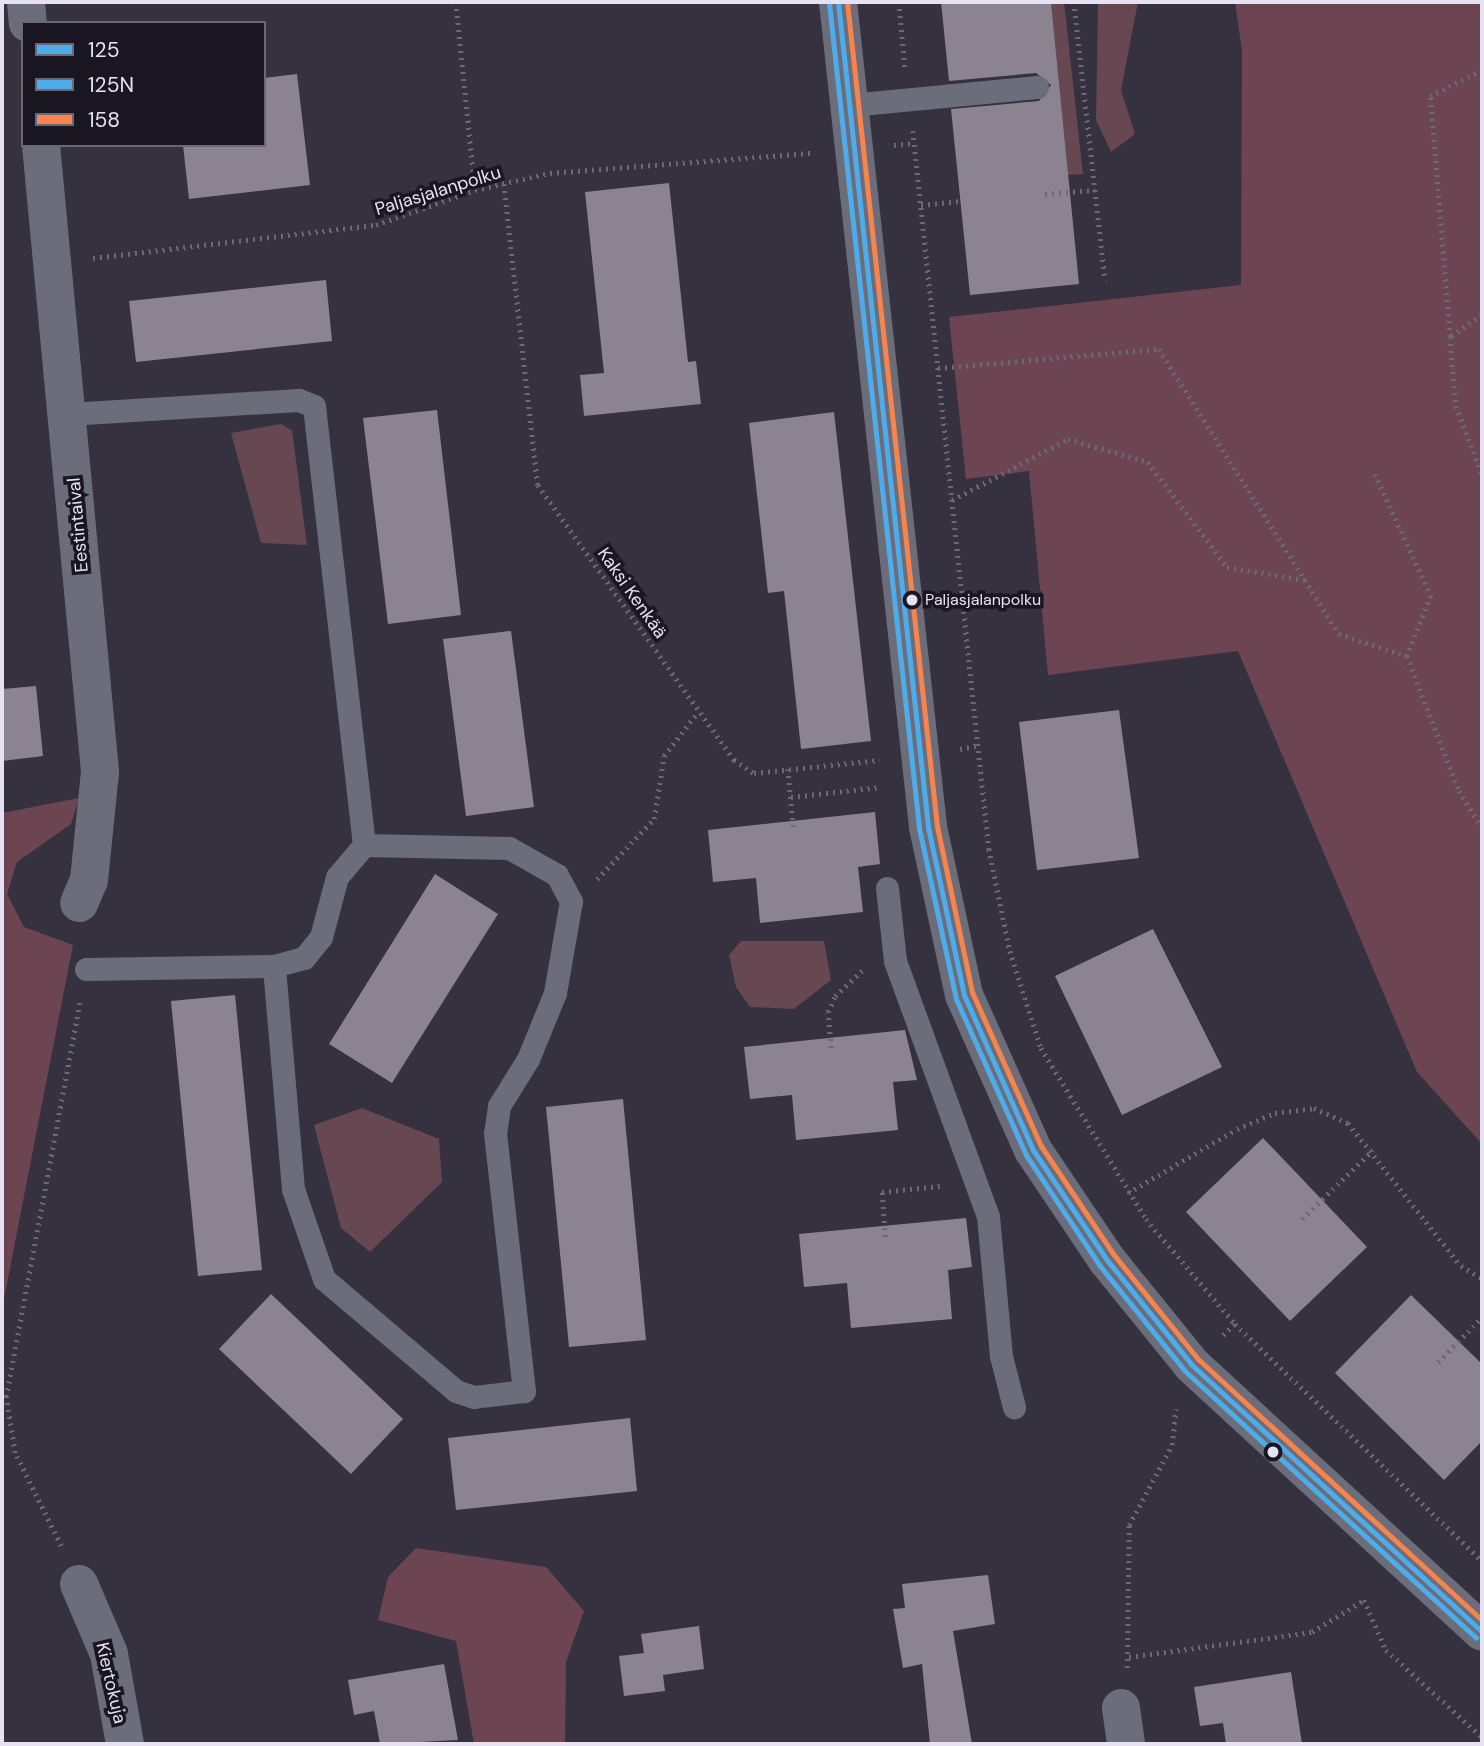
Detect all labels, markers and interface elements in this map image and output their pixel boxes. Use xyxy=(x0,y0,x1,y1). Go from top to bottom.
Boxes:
legend xyxy=(21,21,266,147)
text: 125 xyxy=(88,36,119,64)
text: 125N xyxy=(88,71,134,99)
text: 158 xyxy=(88,106,120,134)
street label: Paljasjalanpolku xyxy=(372,162,504,220)
street label: Eestintaival xyxy=(63,477,93,573)
street label: Kaksi Kenkää xyxy=(593,544,671,642)
place label: Paljasjalanpolku xyxy=(925,590,1041,610)
marker: Paljasjalanpolku xyxy=(905,593,919,607)
unlabelled marker xyxy=(1266,1445,1280,1459)
street label: Kiertokuja xyxy=(91,1640,131,1726)

